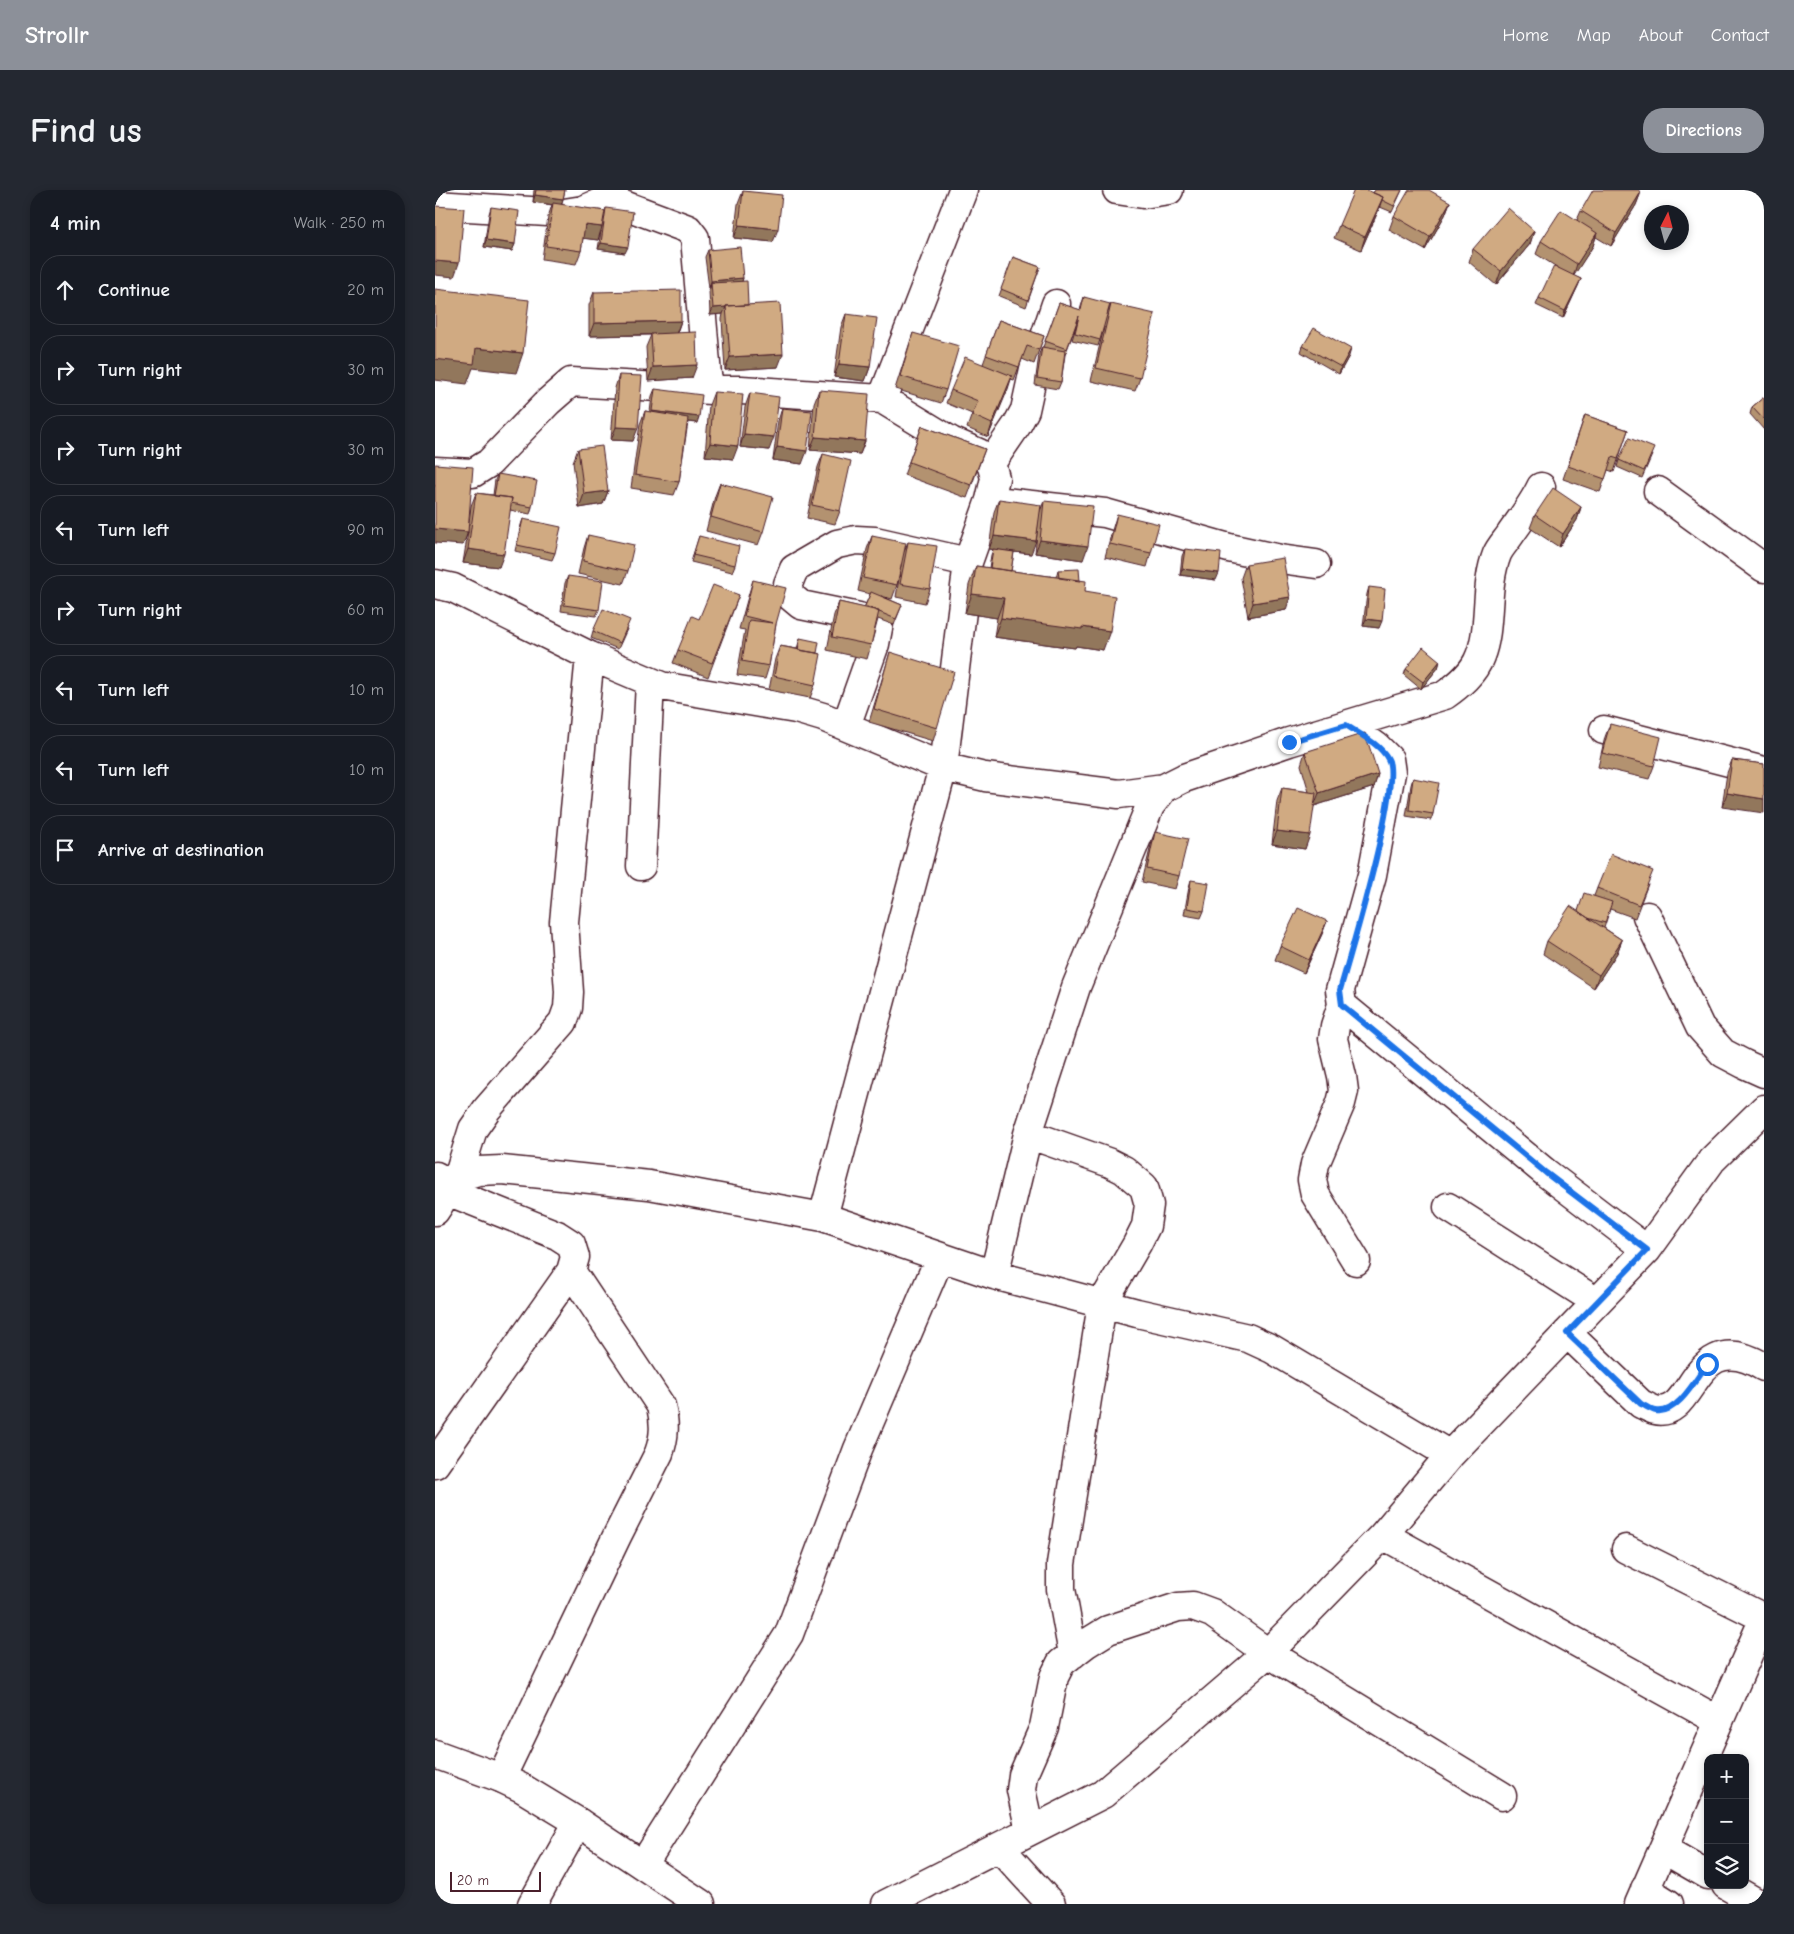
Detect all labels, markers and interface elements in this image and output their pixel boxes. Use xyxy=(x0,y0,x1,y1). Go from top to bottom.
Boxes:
text: Strollr xyxy=(25,21,89,49)
text: Home xyxy=(1502,25,1549,46)
text: Map xyxy=(1577,25,1611,46)
text: About xyxy=(1639,25,1683,46)
text: Contact xyxy=(1711,25,1769,46)
button: Directions xyxy=(1643,108,1764,153)
text: Find us xyxy=(30,110,142,151)
north arrow xyxy=(1644,205,1689,250)
text: 4 min xyxy=(50,211,101,235)
text: Walk · 250 m xyxy=(294,214,385,232)
icon: ahead xyxy=(51,276,79,304)
text: Continue xyxy=(98,279,170,301)
text: 20 m xyxy=(347,281,384,299)
icon: right xyxy=(51,356,79,384)
text: Turn right xyxy=(98,359,182,381)
text: 30 m xyxy=(348,361,384,379)
icon: right xyxy=(51,436,79,464)
text: Turn right xyxy=(98,439,182,461)
text: 30 m xyxy=(348,441,384,459)
icon: left xyxy=(51,516,79,544)
text: Turn left xyxy=(98,519,169,541)
text: 90 m xyxy=(347,521,384,539)
icon: right xyxy=(51,596,79,624)
text: Turn right xyxy=(98,599,182,621)
text: 60 m xyxy=(347,601,384,619)
icon: left xyxy=(51,676,79,704)
text: Turn left xyxy=(98,679,169,701)
text: 10 m xyxy=(349,681,384,699)
route end xyxy=(1278,731,1301,754)
icon: left xyxy=(51,756,79,784)
text: Turn left xyxy=(98,759,169,781)
text: 10 m xyxy=(349,761,384,779)
icon: arrive xyxy=(51,836,79,864)
text: Arrive at destination xyxy=(98,839,264,861)
route start xyxy=(1696,1353,1719,1376)
map controls xyxy=(1704,1754,1749,1889)
button: + xyxy=(1704,1754,1749,1799)
button: − xyxy=(1704,1799,1749,1844)
button: layers xyxy=(1704,1844,1749,1889)
scale bar xyxy=(450,1869,541,1892)
text: 20 m xyxy=(457,1872,489,1889)

